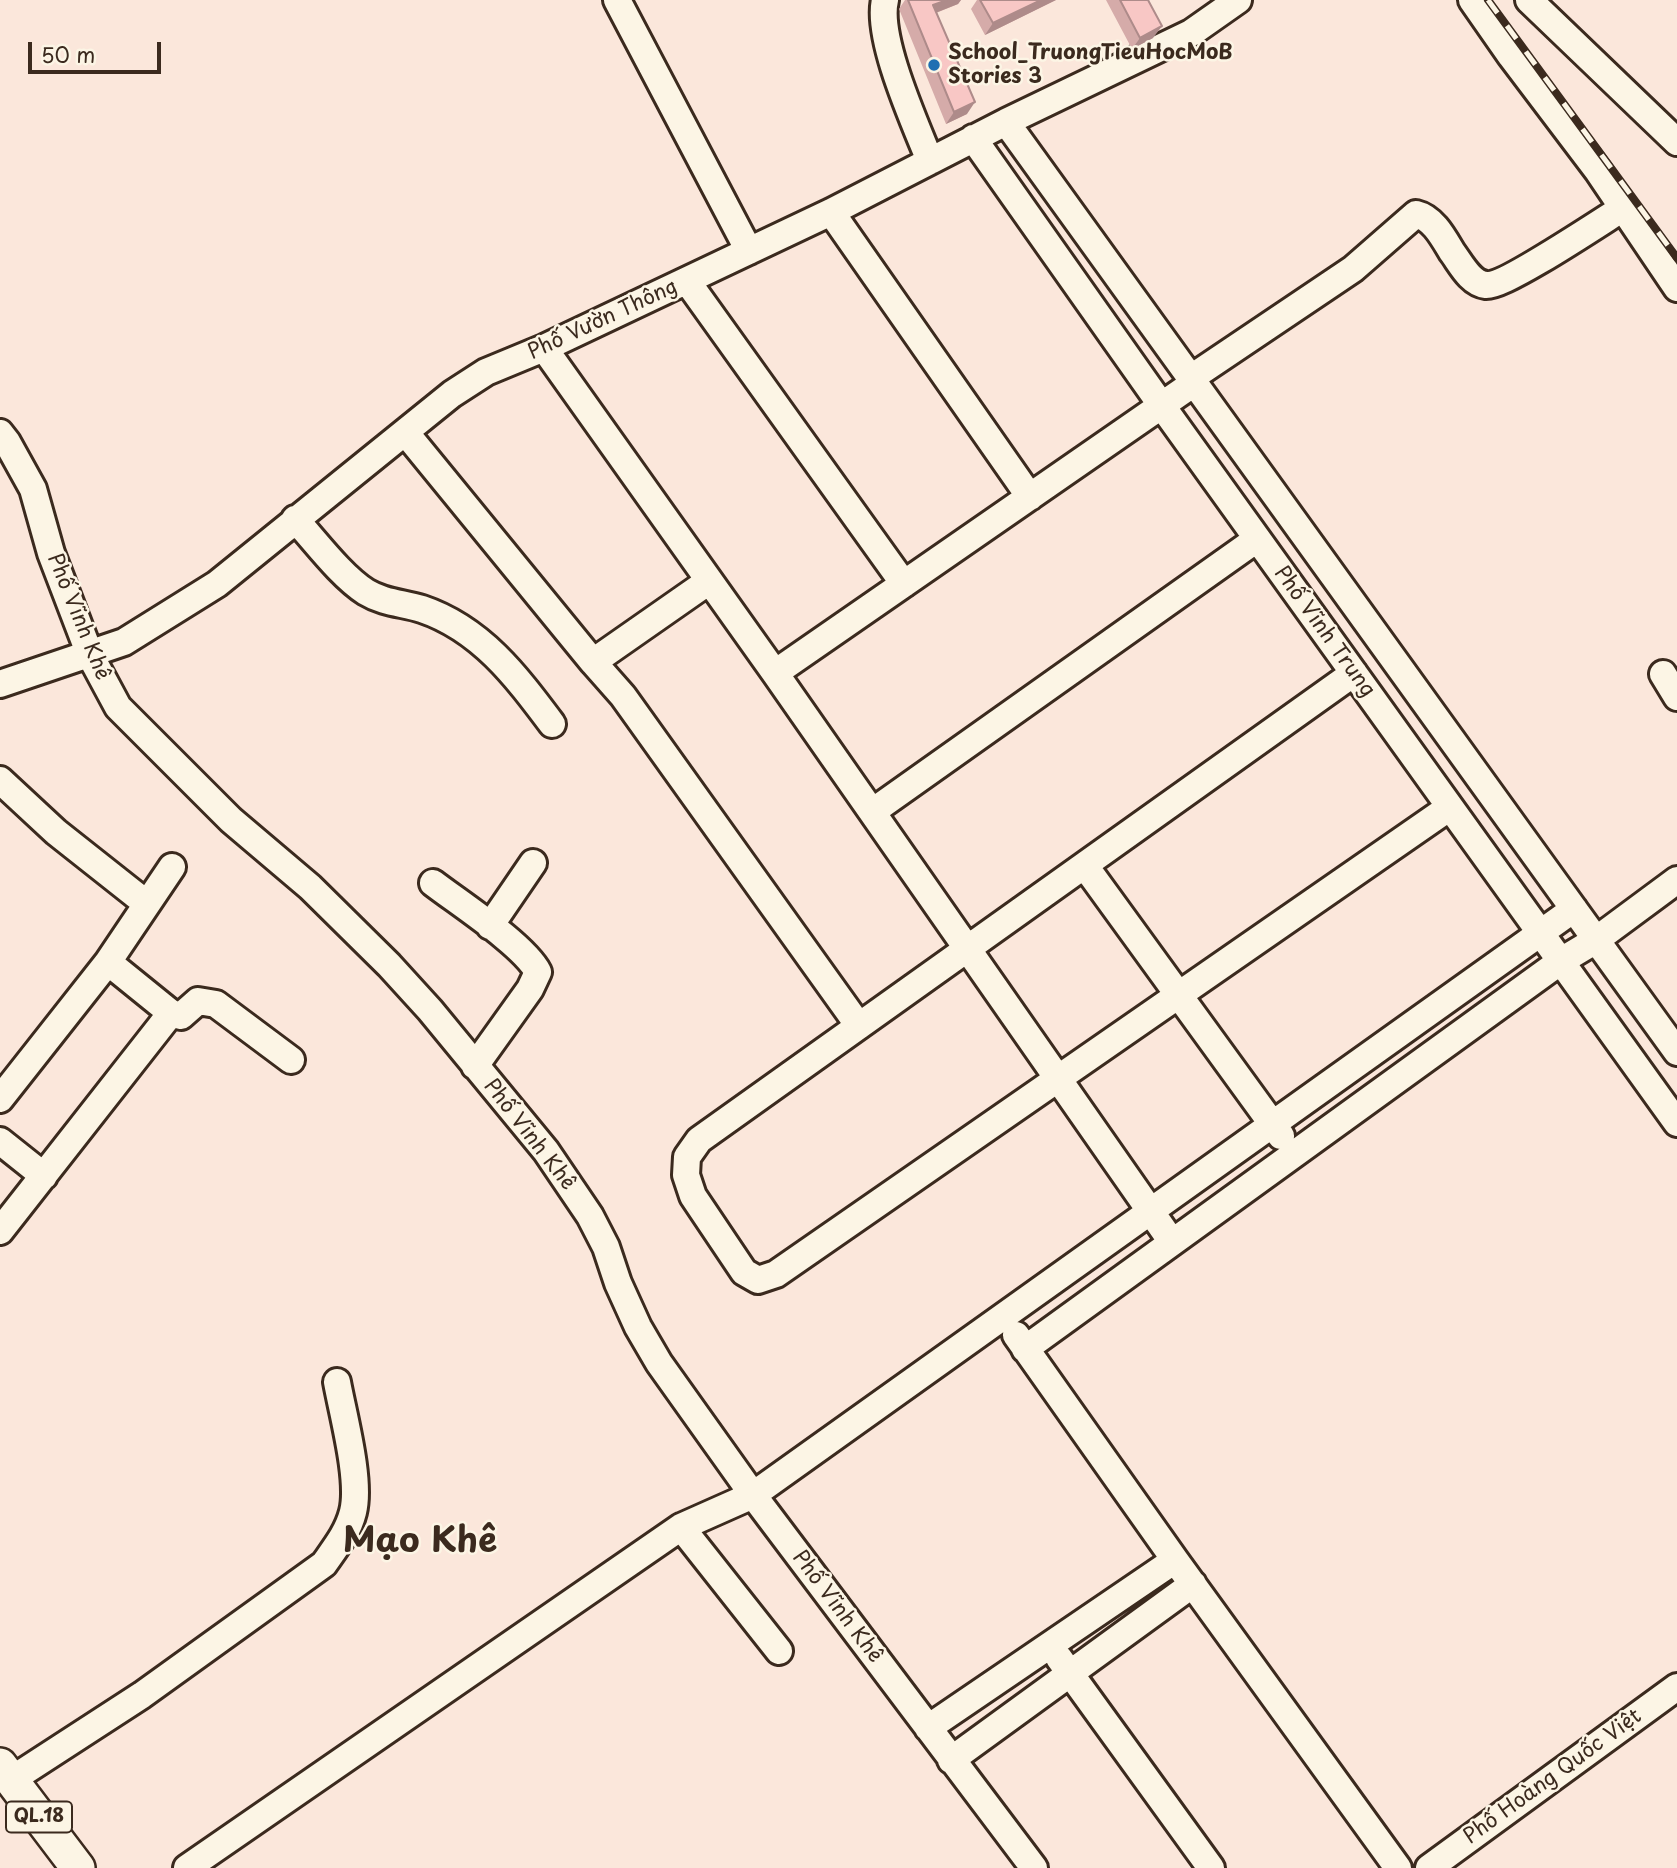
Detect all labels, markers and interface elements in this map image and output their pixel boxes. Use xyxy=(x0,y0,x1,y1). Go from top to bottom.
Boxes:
scale bar xyxy=(32,28,164,72)
text: 50 m xyxy=(41,38,95,70)
place label: School_TruongTieuHocMoB Stories 3 xyxy=(948,40,1233,90)
marker: School_TruongTieuHocMoB Stories 3 xyxy=(926,57,942,73)
street label: Phố Vườn Thông xyxy=(524,274,682,366)
street label: Phố Vĩnh Khê xyxy=(41,550,115,684)
street label: Phố Vĩnh Trung xyxy=(1268,562,1380,702)
street label: Phố Vĩnh Khê xyxy=(478,1074,580,1196)
district label: Mạo Khê xyxy=(343,1521,497,1563)
street label: Phố Vĩnh Khê xyxy=(787,1546,887,1668)
street label: Phố Hoàng Quốc Việt xyxy=(1459,1704,1647,1850)
road number: QL.18 xyxy=(6,1801,72,1832)

